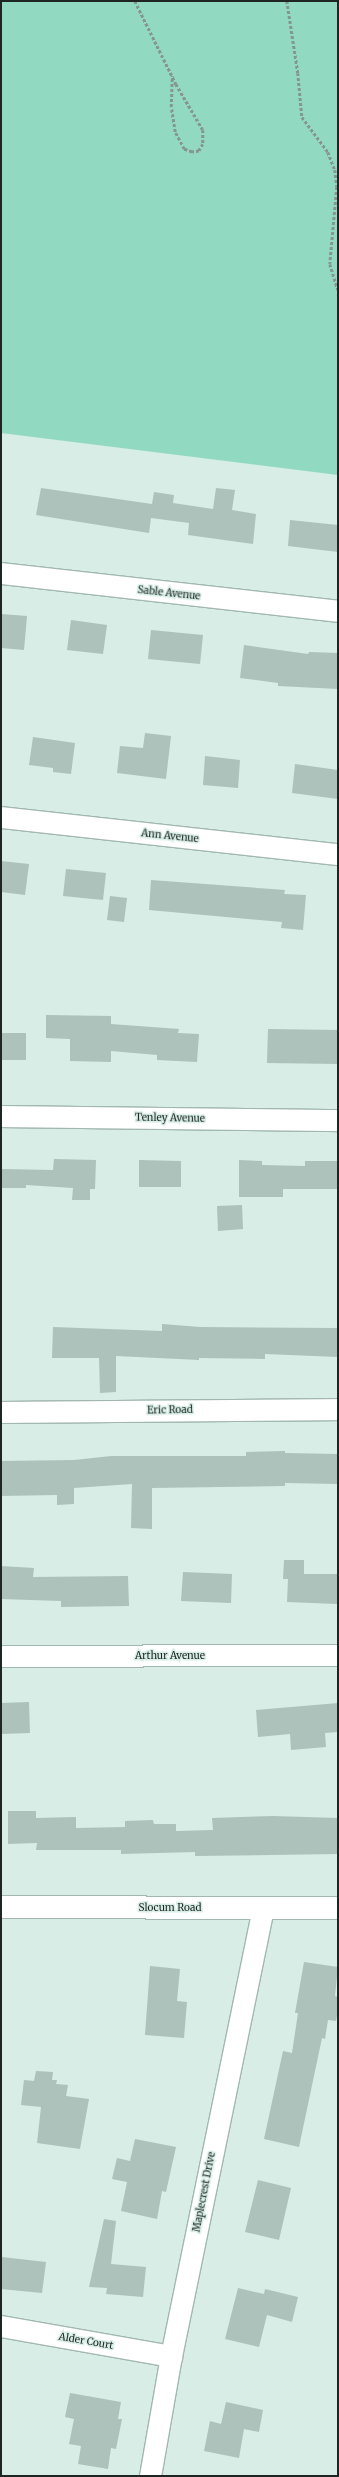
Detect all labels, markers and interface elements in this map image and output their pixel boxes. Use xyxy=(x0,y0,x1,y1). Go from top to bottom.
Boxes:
street label: Sable Avenue xyxy=(137,584,201,602)
street label: Ann Avenue xyxy=(141,827,199,845)
street label: Tenley Avenue xyxy=(135,1111,205,1125)
street label: Eric Road xyxy=(147,1404,193,1416)
street label: Arthur Avenue xyxy=(135,1650,205,1662)
street label: Slocum Road xyxy=(139,1902,201,1914)
street label: Maplecrest Drive xyxy=(190,2151,218,2233)
street label: Alder Court xyxy=(58,2330,114,2352)

